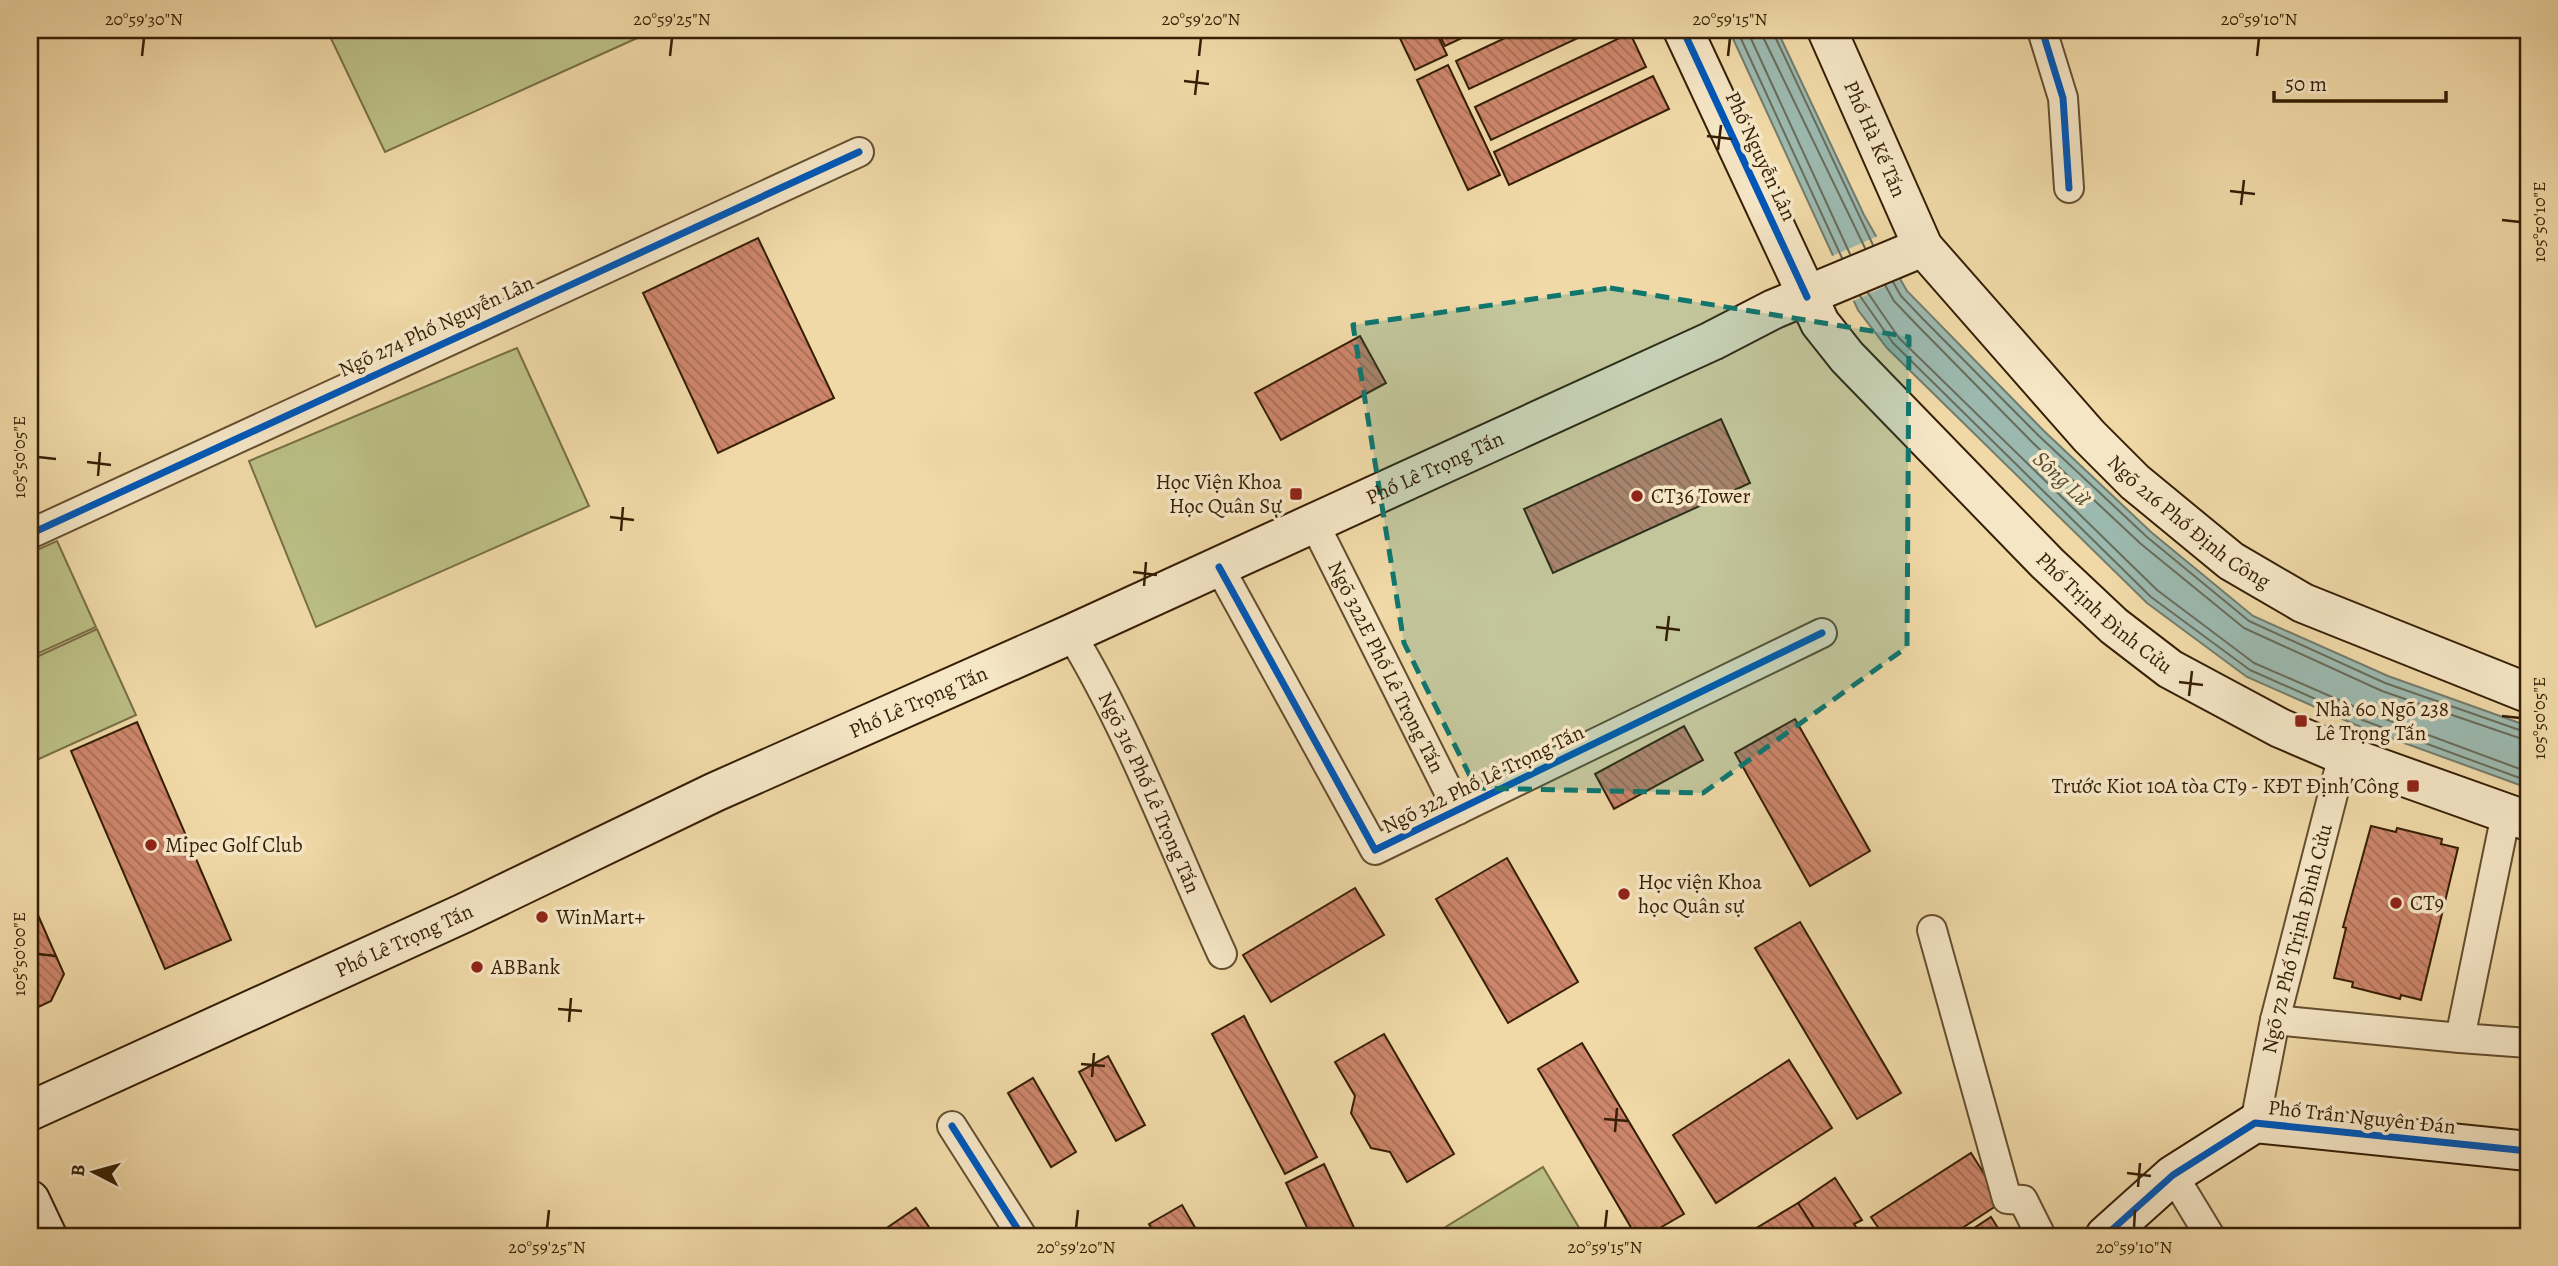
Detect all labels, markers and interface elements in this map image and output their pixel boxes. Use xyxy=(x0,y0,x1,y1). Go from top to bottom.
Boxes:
text: 20°59'30"N xyxy=(105,7,183,31)
text: 20°59'25"N xyxy=(633,7,711,31)
text: 20°59'20"N xyxy=(1161,7,1241,31)
text: 20°59'15"N xyxy=(1693,7,1767,31)
text: 20°59'10"N xyxy=(2221,7,2297,31)
scale bar xyxy=(2274,60,2446,104)
text: 50 m xyxy=(2285,70,2327,98)
street label: Phố Hà Kế Tấn xyxy=(1837,76,1913,202)
street label: Phố Nguyễn Lân xyxy=(1719,87,1803,225)
text: 105°50'10"E xyxy=(2527,181,2551,263)
street label: Ngõ 274 Phố Nguyễn Lân xyxy=(334,268,538,384)
text: 105°50'05"E xyxy=(7,416,31,498)
street label: Phố Lê Trọng Tấn xyxy=(1361,424,1508,511)
water label: Sông Lừ xyxy=(2026,444,2098,514)
street label: Ngõ 216 Phố Định Công xyxy=(2101,448,2276,595)
place label: Học Viện Khoa Học Quân Sự xyxy=(1155,468,1282,520)
place label: CT36 Tower xyxy=(1651,482,1750,510)
marker: Học Viện Khoa Học Quân Sự xyxy=(1288,486,1304,502)
marker: CT36 Tower xyxy=(1629,488,1645,504)
street label: Phố Trịnh Đình Cửu xyxy=(2030,546,2179,680)
street label: Ngõ 322E Phố Lê Trọng Tấn xyxy=(1321,556,1451,778)
street label: Phố Lê Trọng Tấn xyxy=(845,659,992,745)
text: 105°50'05"E xyxy=(2527,677,2551,759)
street label: Ngõ 316 Phố Lê Trọng Tấn xyxy=(1092,687,1207,898)
place label: Nhà 60 Ngõ 238 Lê Trọng Tấn xyxy=(2315,695,2449,747)
marker: Nhà 60 Ngõ 238 Lê Trọng Tấn xyxy=(2293,713,2309,729)
street label: Ngõ 322 Phố Lê Trọng Tấn xyxy=(1377,718,1589,840)
place label: Trước Kiot 10A tòa CT9 - KĐT Định Công xyxy=(2052,772,2399,800)
marker: Trước Kiot 10A tòa CT9 - KĐT Định Công xyxy=(2405,778,2421,794)
street label: Ngõ 72 Phố Trịnh Đình Cửu xyxy=(2255,820,2339,1056)
place label: Mipec Golf Club xyxy=(165,831,303,859)
marker: Mipec Golf Club xyxy=(143,837,159,853)
place label: Học viện Khoa học Quân sự xyxy=(1638,868,1762,920)
marker: Học viện Khoa học Quân sự xyxy=(1616,886,1632,902)
place label: CT9 xyxy=(2410,889,2444,917)
marker: CT9 xyxy=(2388,895,2404,911)
street label: Phố Lê Trọng Tấn xyxy=(330,897,478,984)
place label: WinMart+ xyxy=(555,903,645,931)
marker: WinMart+ xyxy=(534,909,550,925)
text: 105°50'00"E xyxy=(7,912,31,996)
place label: ABBank xyxy=(490,953,561,981)
marker: ABBank xyxy=(469,959,485,975)
street label: Phố Trần Nguyên Đán xyxy=(2267,1093,2457,1141)
north arrow xyxy=(60,1136,130,1206)
text: B xyxy=(65,1163,92,1178)
text: 20°59'25"N xyxy=(508,1235,586,1259)
text: 20°59'20"N xyxy=(1036,1235,1116,1259)
text: 20°59'15"N xyxy=(1568,1235,1642,1259)
text: 20°59'10"N xyxy=(2096,1235,2172,1259)

